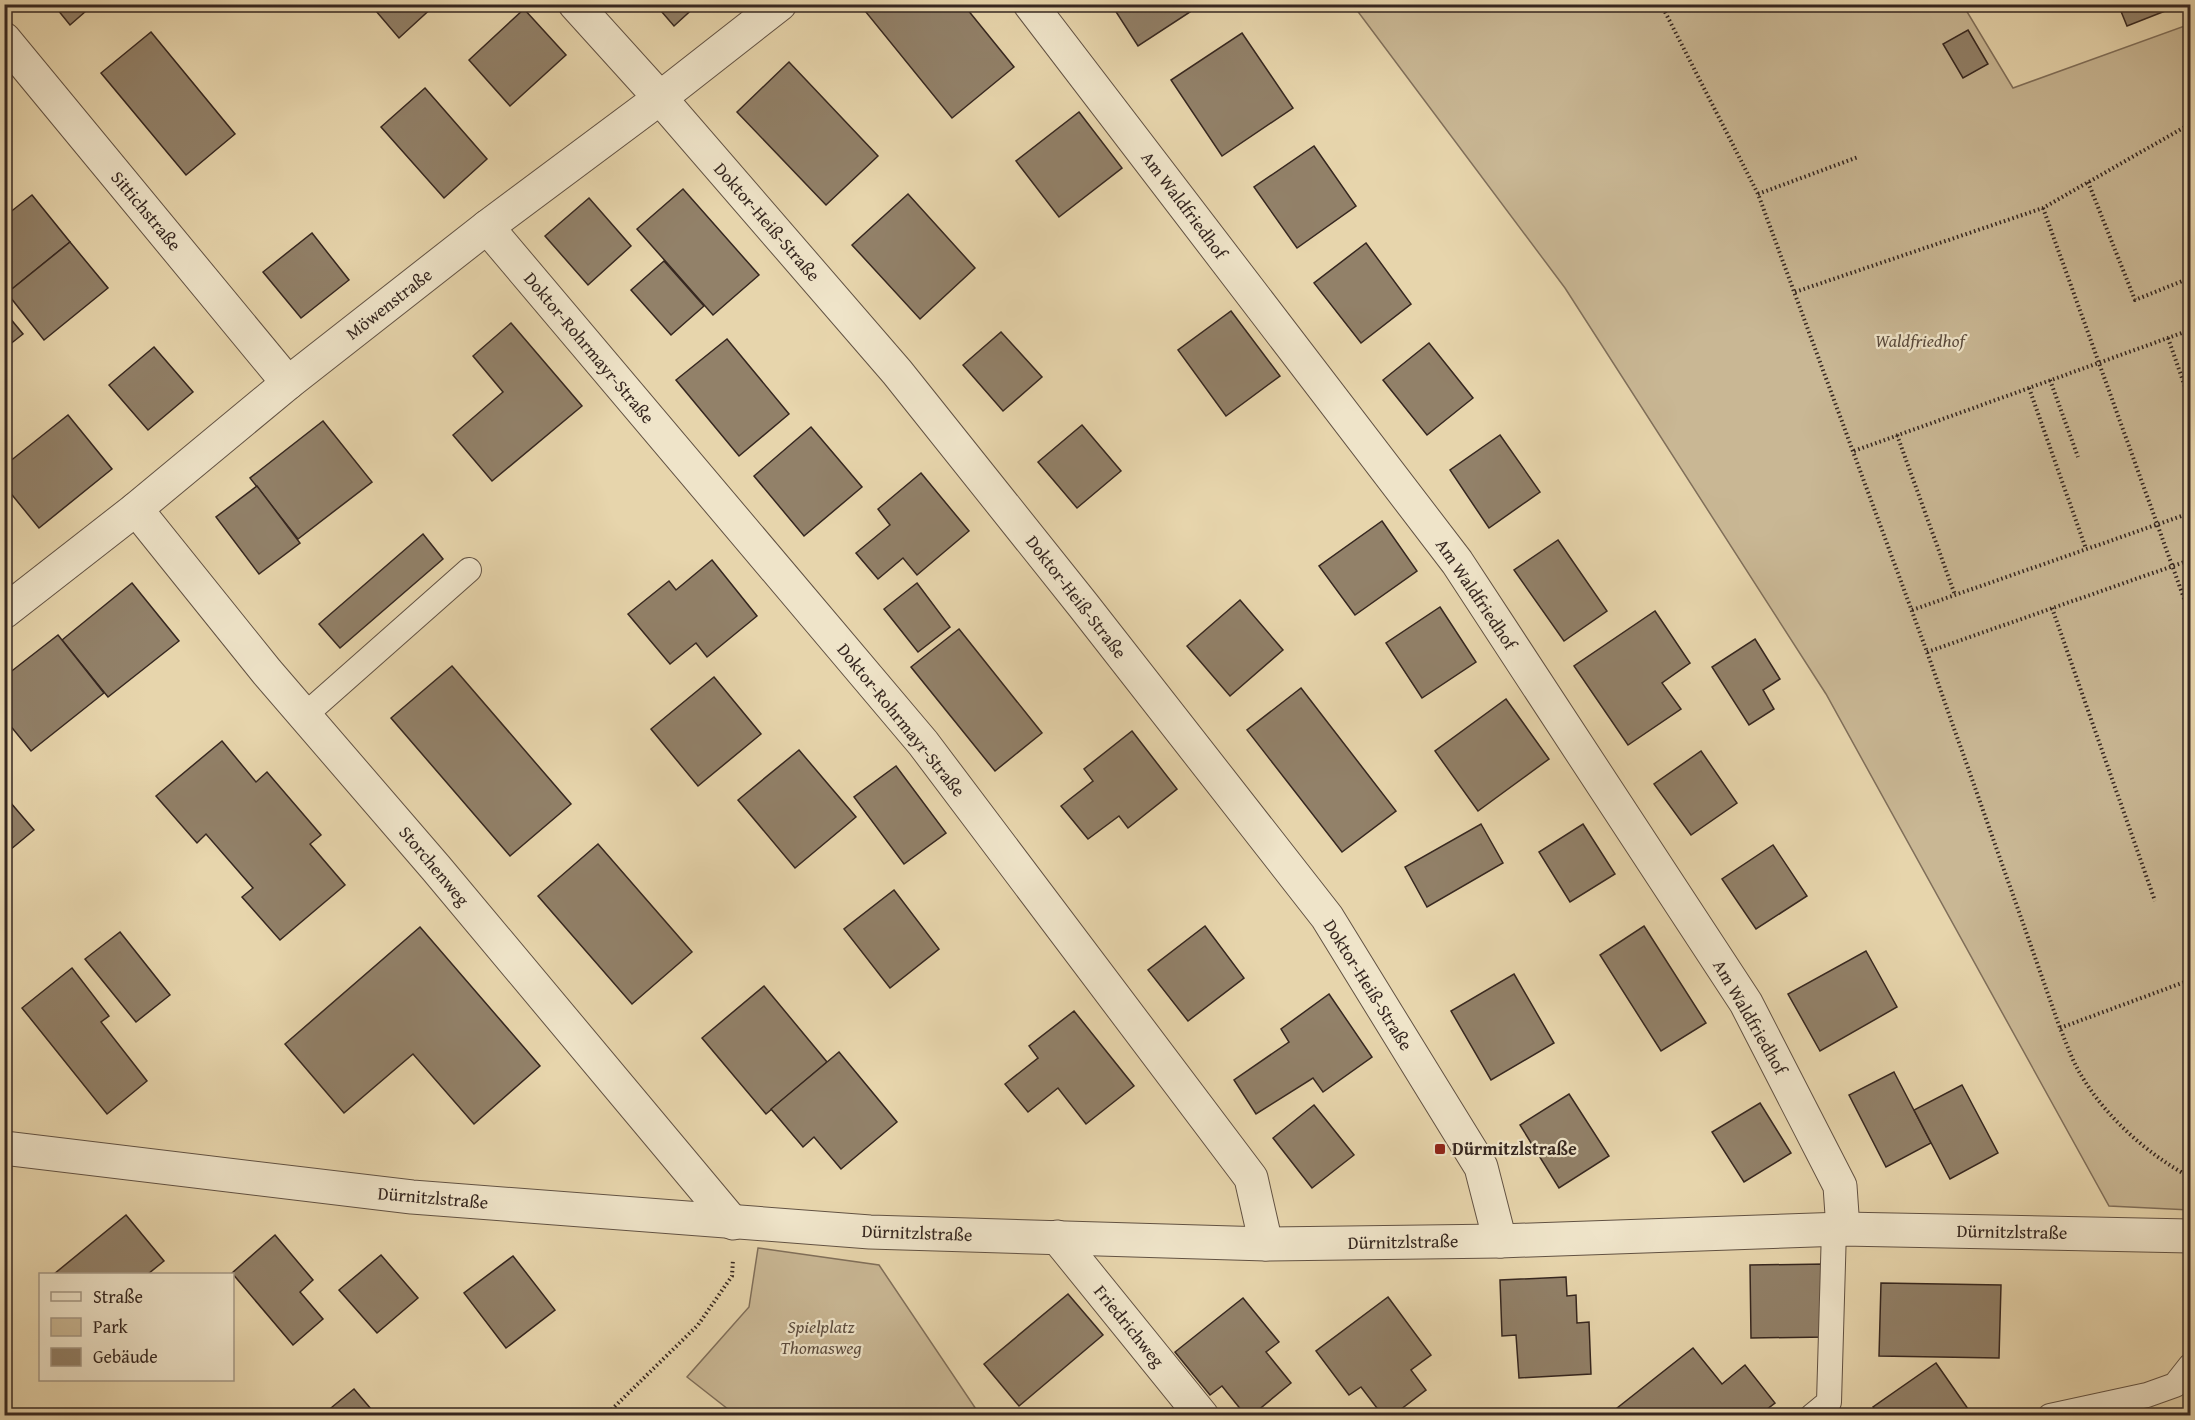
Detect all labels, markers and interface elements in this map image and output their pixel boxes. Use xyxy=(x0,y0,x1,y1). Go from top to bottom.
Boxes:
street label: Am Waldfriedhof xyxy=(1135,145,1235,266)
street label: Doktor-Heiß-Straße xyxy=(708,156,827,287)
street label: Sittichstraße xyxy=(105,165,188,257)
street label: Möwenstraße xyxy=(340,261,438,346)
street label: Doktor-Rohrmayr-Straße xyxy=(518,266,661,430)
park label: Waldfriedhof xyxy=(1875,327,1968,354)
street label: Doktor-Heiß-Straße xyxy=(1019,529,1133,664)
street label: Am Waldfriedhof xyxy=(1429,533,1525,656)
street label: Doktor-Rohrmayr-Straße xyxy=(831,637,972,802)
street label: Storchenweg xyxy=(393,820,476,912)
street label: Doktor-Heiß-Straße xyxy=(1317,914,1420,1056)
street label: Am Waldfriedhof xyxy=(1707,954,1795,1081)
place label: Dürmitzlstraße xyxy=(1452,1135,1577,1162)
marker: Dürmitzlstraße xyxy=(1433,1142,1447,1156)
street label: Dürnitzlstraße xyxy=(377,1179,489,1216)
street label: Dürnitzlstraße xyxy=(861,1217,973,1248)
street label: Dürnitzlstraße xyxy=(1956,1217,2068,1246)
street label: Dürnitzlstraße xyxy=(1347,1227,1459,1256)
legend xyxy=(39,1273,234,1381)
street label: Friedrichweg xyxy=(1088,1279,1171,1373)
text: Straße xyxy=(93,1283,143,1310)
text: Park xyxy=(93,1313,129,1340)
park label: Spielplatz Thomasweg xyxy=(780,1313,862,1361)
text: Gebäude xyxy=(93,1343,158,1370)

